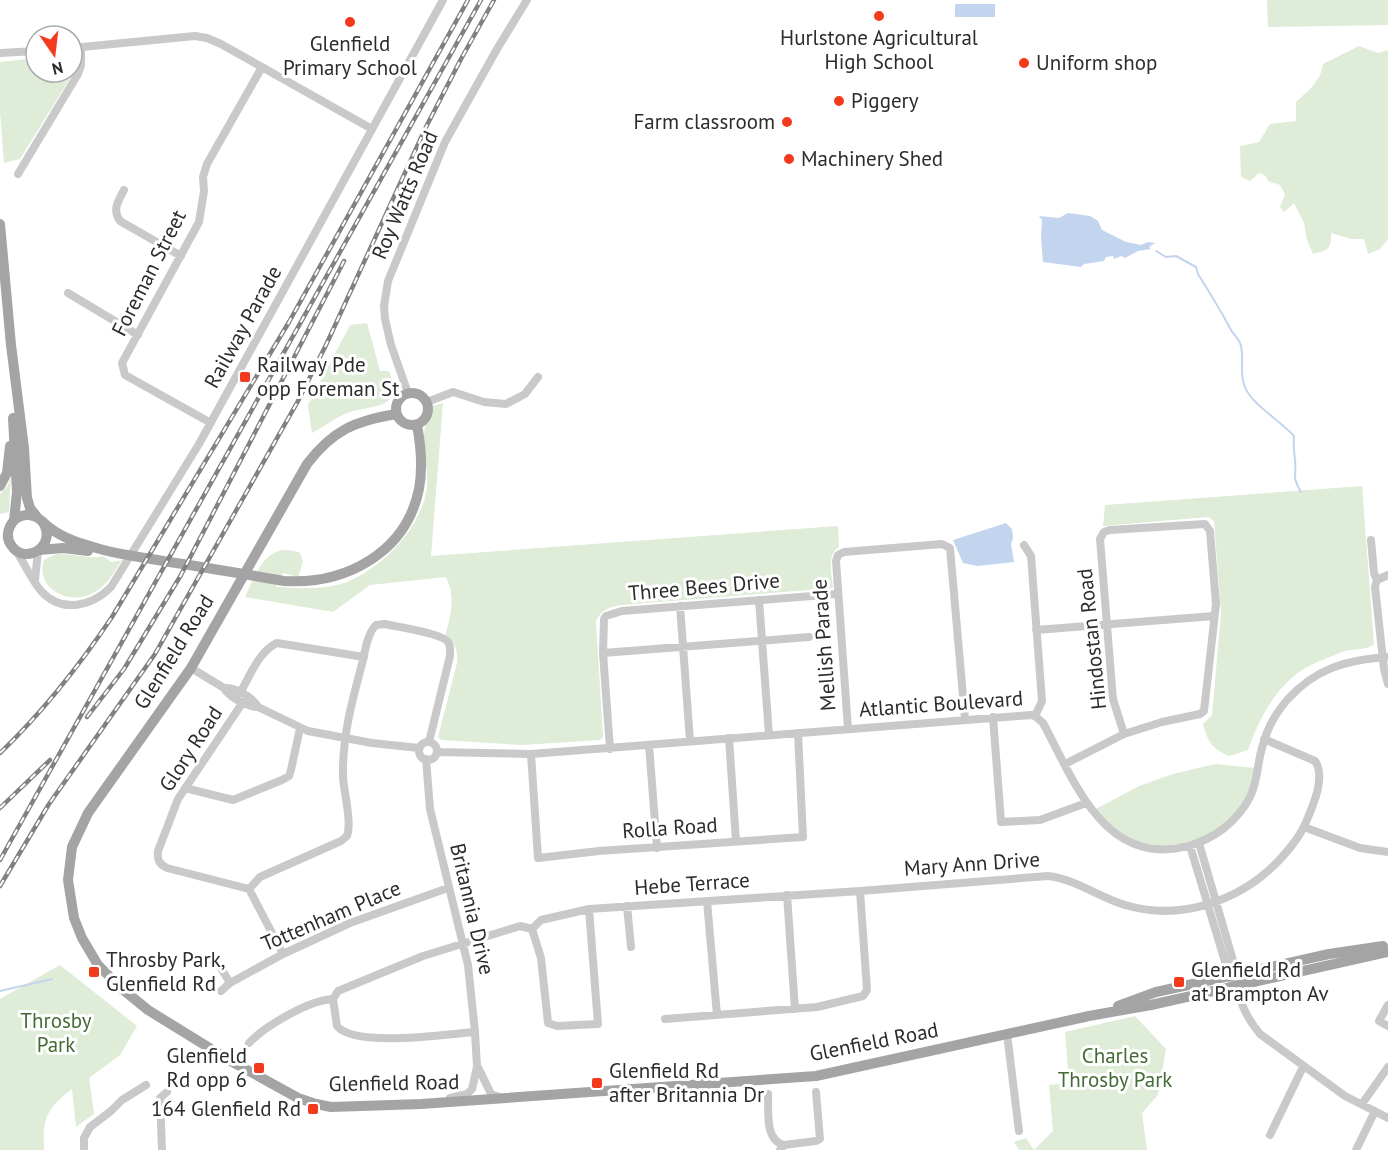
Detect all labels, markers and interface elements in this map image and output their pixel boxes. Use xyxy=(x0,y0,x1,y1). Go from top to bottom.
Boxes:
marker: Hurlstone Agricultural High School xyxy=(872,9,886,23)
marker: Glenfield Primary School xyxy=(343,15,357,29)
north arrow xyxy=(24,24,84,84)
place label: Hurlstone Agricultural High School xyxy=(780,24,978,75)
place label: Glenfield Primary School xyxy=(283,30,417,81)
place label: Uniform shop xyxy=(1036,49,1157,76)
marker: Uniform shop xyxy=(1017,56,1031,70)
text: N xyxy=(50,58,65,80)
place label: Piggery xyxy=(851,87,919,114)
marker: Piggery xyxy=(832,94,846,108)
place label: Farm classroom xyxy=(634,108,775,135)
marker: Farm classroom xyxy=(780,115,794,129)
street label: Roy Watts Road xyxy=(365,127,444,263)
place label: Machinery Shed xyxy=(801,145,943,172)
marker: Machinery Shed xyxy=(782,152,796,166)
street label: Foreman Street xyxy=(105,205,192,340)
street label: Railway Parade xyxy=(198,261,287,393)
place label: Railway Pde opp Foreman St xyxy=(257,351,399,402)
marker: Railway Pde opp Foreman St xyxy=(238,370,252,384)
street label: Three Bees Drive xyxy=(627,566,781,607)
street label: Hindostan Road xyxy=(1071,567,1112,711)
street label: Mellish Parade xyxy=(805,578,842,712)
street label: Glenfield Road xyxy=(128,589,220,714)
street label: Atlantic Boulevard xyxy=(858,684,1024,723)
street label: Glory Road xyxy=(153,701,228,797)
street label: Rolla Road xyxy=(621,811,719,844)
street label: Britannia Drive xyxy=(444,840,501,977)
street label: Mary Ann Drive xyxy=(903,845,1041,882)
street label: Hebe Terrace xyxy=(633,866,751,901)
street label: Tottenham Place xyxy=(257,874,405,957)
place label: Throsby Park, Glenfield Rd xyxy=(106,946,225,997)
place label: Glenfield Rd at Brampton Av xyxy=(1191,956,1329,1007)
marker: Throsby Park, Glenfield Rd xyxy=(87,965,101,979)
marker: Glenfield Rd at Brampton Av xyxy=(1172,975,1186,989)
park label: Throsby Park xyxy=(20,1007,92,1058)
street label: Glenfield Road xyxy=(807,1016,941,1067)
place label: Glenfield Rd opp 6 xyxy=(166,1042,247,1093)
park label: Charles Throsby Park xyxy=(1058,1042,1172,1093)
place label: Glenfield Rd after Britannia Dr xyxy=(609,1057,764,1108)
marker: Glenfield Rd opp 6 xyxy=(252,1061,266,1075)
street label: Glenfield Road xyxy=(328,1068,460,1097)
marker: Glenfield Rd after Britannia Dr xyxy=(590,1076,604,1090)
place label: 164 Glenfield Rd xyxy=(151,1095,301,1122)
marker: 164 Glenfield Rd xyxy=(306,1102,320,1116)

